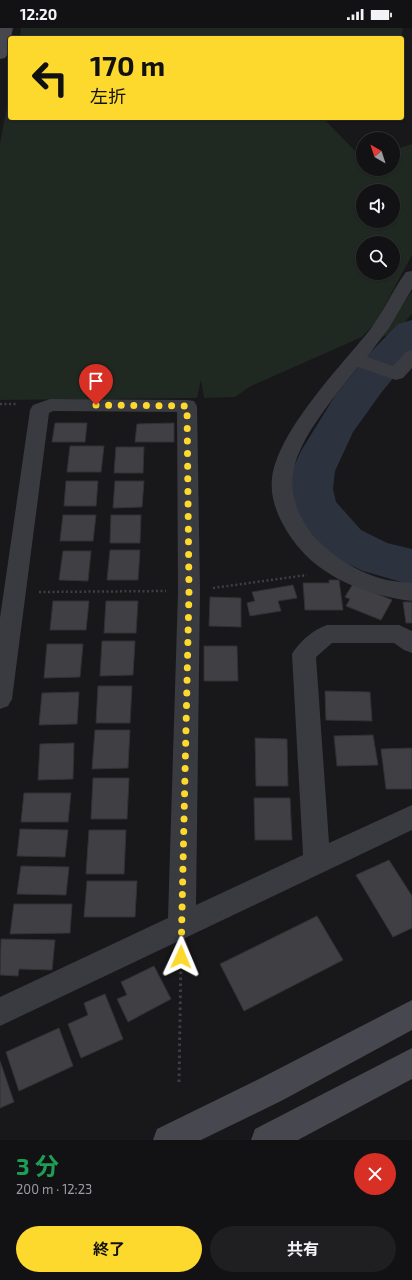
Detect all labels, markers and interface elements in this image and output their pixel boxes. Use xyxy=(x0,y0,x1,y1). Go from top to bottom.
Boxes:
text: 12:20 xyxy=(20,5,57,23)
text: 170 m xyxy=(90,48,165,82)
icon: left xyxy=(24,52,76,104)
text: 左折 xyxy=(90,85,126,107)
north arrow xyxy=(356,132,400,176)
map controls xyxy=(356,132,400,280)
button: sound xyxy=(356,184,400,228)
button: search xyxy=(356,236,400,280)
pin xyxy=(79,364,113,405)
icon: arrive xyxy=(85,370,107,392)
position arrow xyxy=(160,936,202,978)
text: 3 分 xyxy=(16,1151,59,1180)
button: close xyxy=(354,1153,396,1195)
text: 200 m · 12:23 xyxy=(16,1181,92,1197)
button: 終了 xyxy=(16,1226,202,1272)
button: 共有 xyxy=(210,1226,396,1272)

